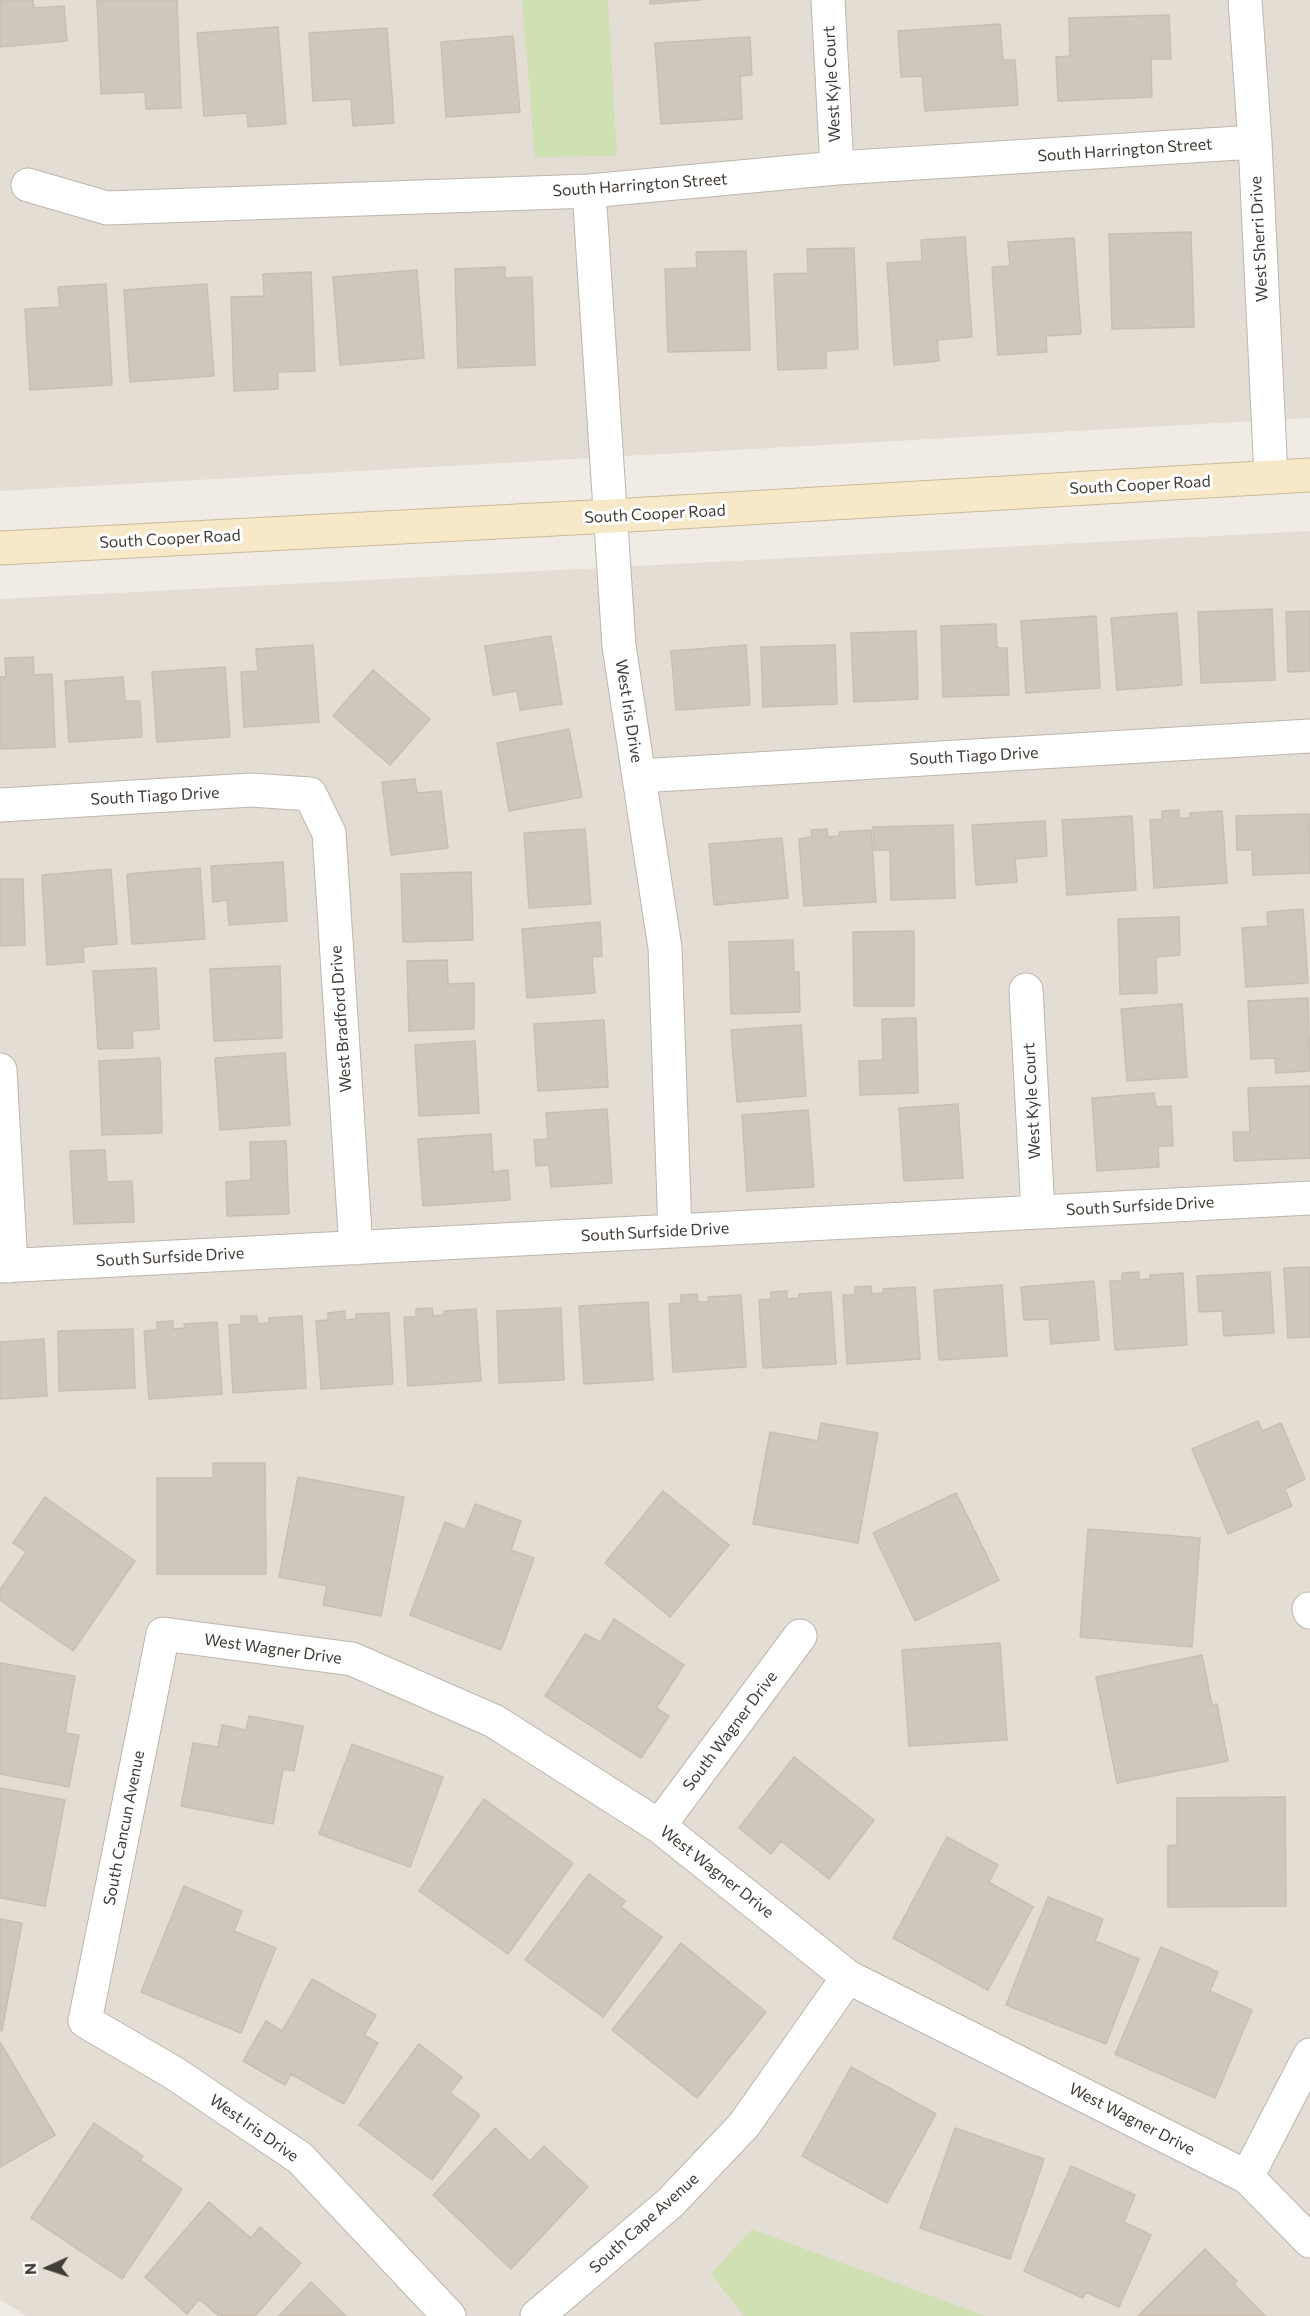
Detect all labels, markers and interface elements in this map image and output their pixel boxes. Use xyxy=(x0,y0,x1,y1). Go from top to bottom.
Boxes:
street label: West Kyle Court xyxy=(819,25,845,143)
street label: South Harrington Street xyxy=(1037,134,1213,166)
street label: South Harrington Street xyxy=(552,169,728,201)
street label: West Sherri Drive xyxy=(1246,176,1272,302)
street label: South Cooper Road xyxy=(1069,472,1211,498)
street label: South Cooper Road xyxy=(584,501,726,527)
street label: South Cooper Road xyxy=(99,526,241,552)
street label: West Iris Drive xyxy=(611,658,647,764)
street label: South Tiago Drive xyxy=(909,743,1039,769)
street label: South Tiago Drive xyxy=(90,783,220,809)
street label: West Bradford Drive xyxy=(326,945,356,1093)
street label: West Kyle Court xyxy=(1019,1042,1045,1160)
street label: South Surfside Drive xyxy=(1065,1193,1215,1219)
street label: South Surfside Drive xyxy=(580,1219,730,1245)
street label: South Surfside Drive xyxy=(95,1244,245,1270)
street label: West Wagner Drive xyxy=(203,1630,343,1668)
street label: South Wagner Drive xyxy=(679,1667,781,1795)
street label: South Cancun Avenue xyxy=(100,1749,148,1907)
street label: West Wagner Drive xyxy=(656,1822,778,1922)
street label: West Wagner Drive xyxy=(1066,2079,1198,2159)
street label: West Iris Drive xyxy=(206,2090,302,2166)
street label: South Cape Avenue xyxy=(585,2169,703,2277)
north arrow xyxy=(18,2238,78,2298)
text: N xyxy=(20,2262,39,2275)

